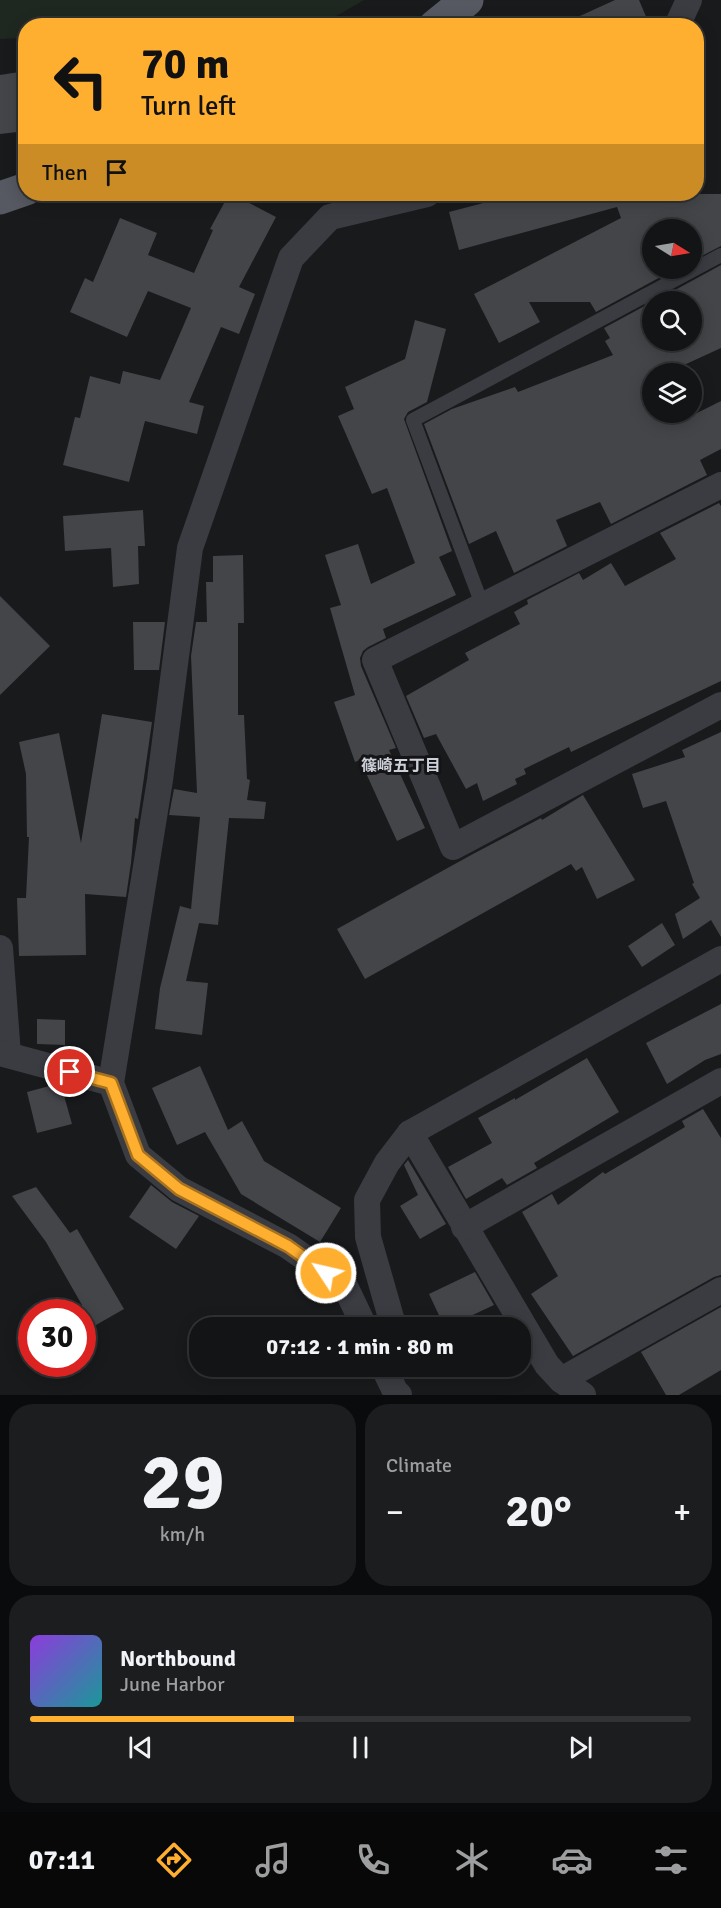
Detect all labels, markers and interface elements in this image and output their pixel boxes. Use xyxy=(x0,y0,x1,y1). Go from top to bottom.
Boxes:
text: 70 m xyxy=(141,39,230,90)
icon: left xyxy=(42,42,120,120)
text: Turn left xyxy=(141,90,236,123)
icon: arrive xyxy=(100,156,133,189)
text: Then xyxy=(42,159,88,186)
north arrow xyxy=(642,219,702,279)
map controls xyxy=(642,219,702,423)
button: search xyxy=(642,291,702,351)
button: layers xyxy=(642,363,702,423)
district label: 篠崎五丁目 xyxy=(361,756,441,776)
pin xyxy=(44,1046,95,1097)
icon: arrive xyxy=(53,1055,86,1088)
position arrow xyxy=(294,1241,358,1305)
speed limit sign: 30 xyxy=(18,1299,96,1377)
text: 07:12 · 1 min · 80 m xyxy=(266,1333,454,1360)
text: 29 xyxy=(140,1435,225,1531)
text: Climate xyxy=(386,1453,452,1478)
text: 20° xyxy=(505,1484,572,1539)
text: − xyxy=(386,1492,404,1533)
text: + xyxy=(673,1492,691,1533)
text: km/h xyxy=(160,1522,205,1547)
text: Northbound xyxy=(120,1645,236,1672)
text: June Harbor xyxy=(120,1672,225,1697)
icon: previous xyxy=(124,1731,157,1764)
icon: pause xyxy=(344,1731,377,1764)
icon: next xyxy=(564,1731,597,1764)
icon: directions xyxy=(153,1839,195,1881)
icon: music xyxy=(252,1839,294,1881)
icon: phone xyxy=(352,1839,394,1881)
icon: climate xyxy=(451,1839,493,1881)
icon: car xyxy=(551,1839,593,1881)
icon: filters xyxy=(650,1839,692,1881)
text: 07:11 xyxy=(29,1844,95,1877)

